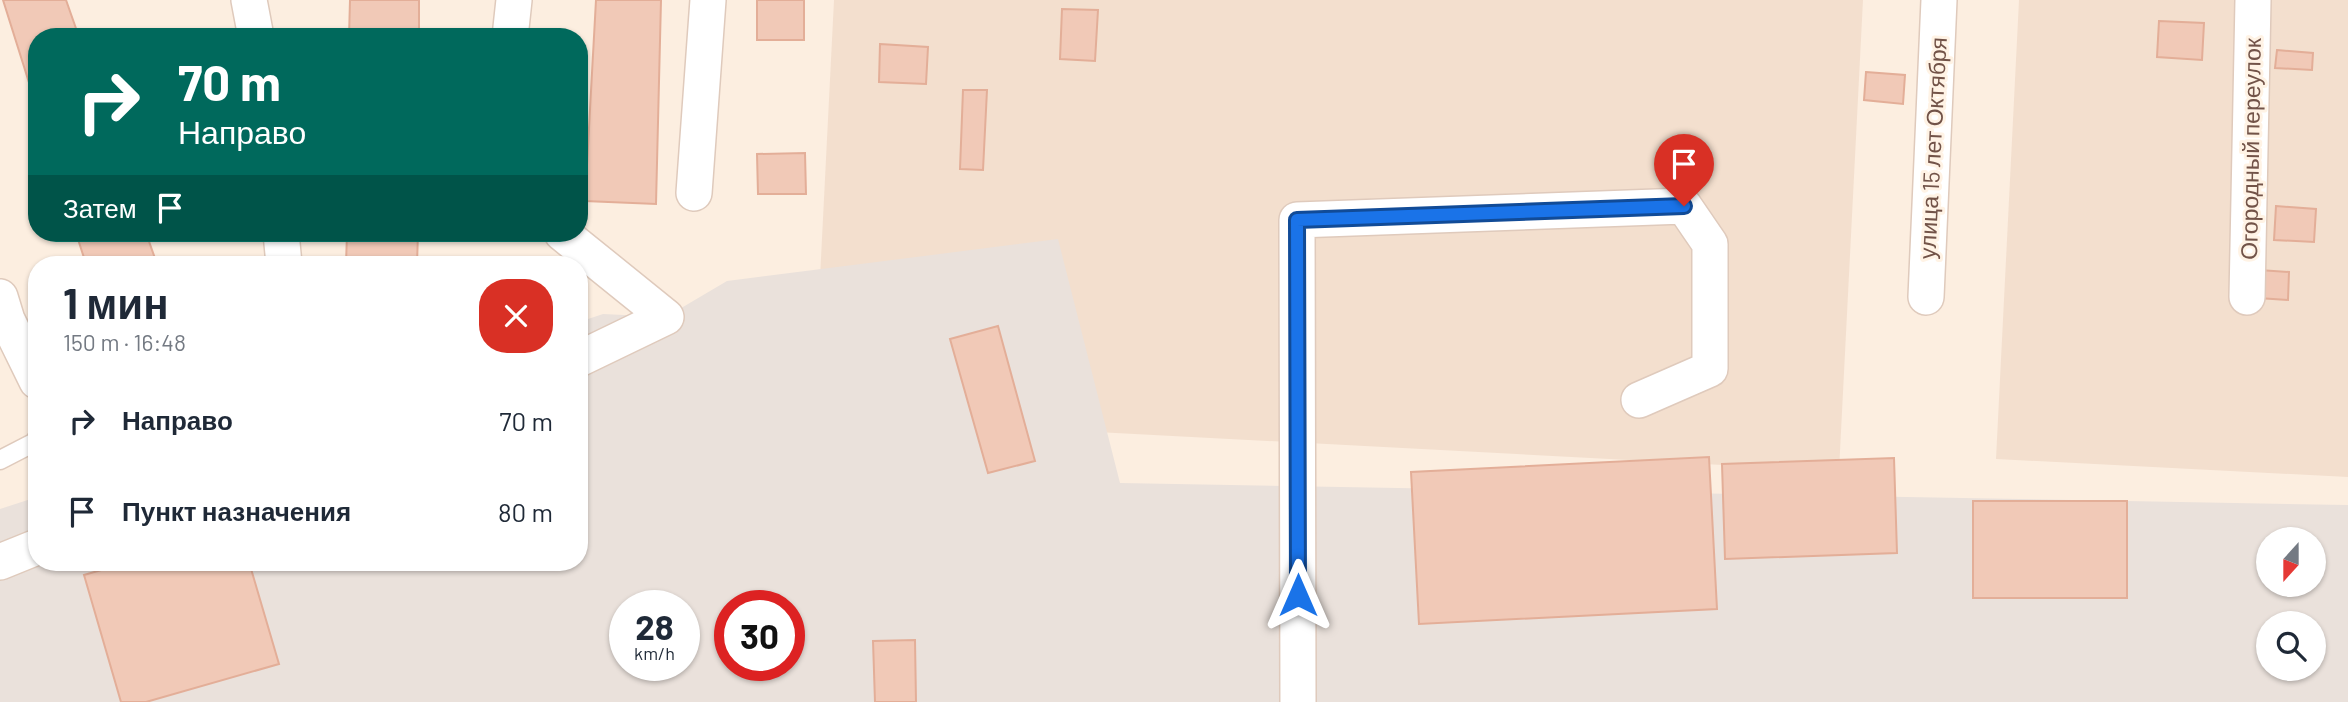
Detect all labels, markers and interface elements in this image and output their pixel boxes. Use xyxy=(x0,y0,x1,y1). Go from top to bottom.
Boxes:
street label: улица 15 лет Октября xyxy=(1912,36,1952,260)
street label: Огородный переулок xyxy=(2234,37,2266,260)
text: 70 m xyxy=(178,52,281,111)
icon: right xyxy=(63,56,154,147)
text: Направо xyxy=(178,112,306,150)
pin xyxy=(1654,134,1714,206)
icon: arrive xyxy=(1665,145,1703,183)
icon: arrive xyxy=(151,189,189,227)
text: Затем xyxy=(63,192,137,223)
text: 1 мин xyxy=(63,277,169,327)
button: close xyxy=(479,279,553,353)
text: 150 m · 16:48 xyxy=(63,328,186,356)
icon: right xyxy=(63,402,101,440)
text: Направо xyxy=(122,404,233,435)
text: 70 m xyxy=(499,405,553,436)
icon: arrive xyxy=(63,493,101,531)
text: Пункт назначения xyxy=(122,495,351,526)
text: 80 m xyxy=(498,496,553,527)
north arrow xyxy=(2256,527,2326,597)
map controls xyxy=(2256,527,2326,681)
position arrow xyxy=(1261,558,1335,632)
speed limit sign: 30 xyxy=(714,590,805,681)
text: 28 xyxy=(635,605,674,647)
button: search xyxy=(2256,611,2326,681)
text: km/h xyxy=(634,642,675,664)

